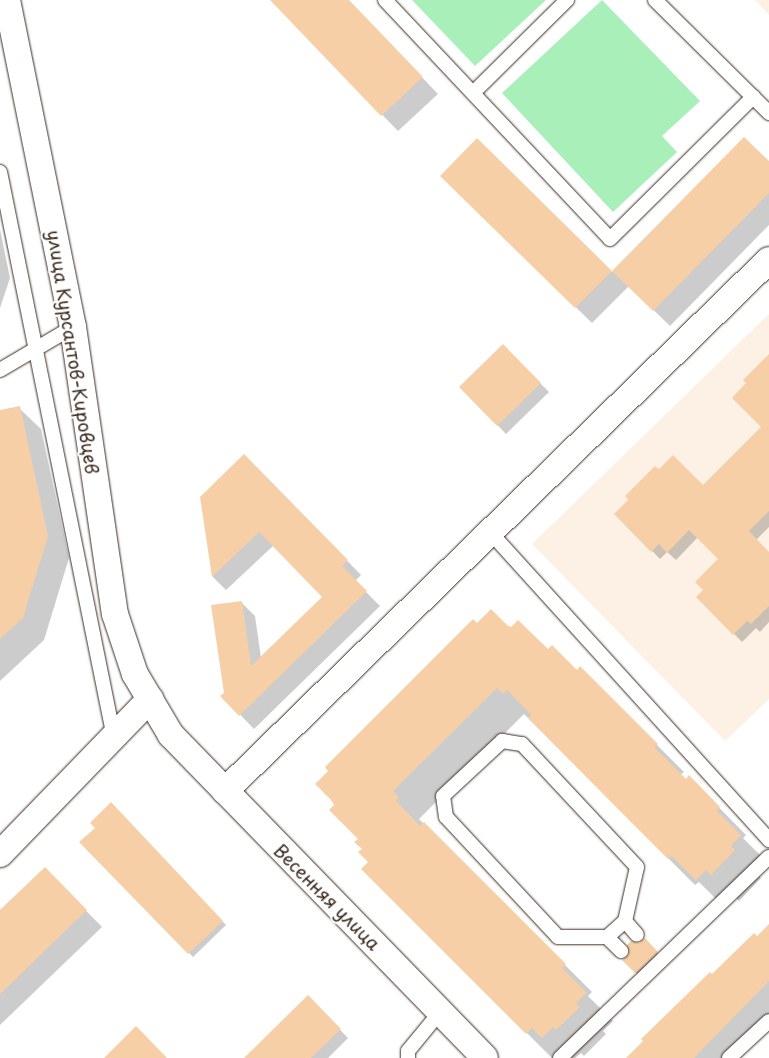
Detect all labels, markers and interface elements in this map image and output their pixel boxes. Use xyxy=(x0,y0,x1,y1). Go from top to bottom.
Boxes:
street label: улица Курсантов-Кировцев xyxy=(43,228,103,476)
street label: Весенняя улица xyxy=(269,839,385,955)

